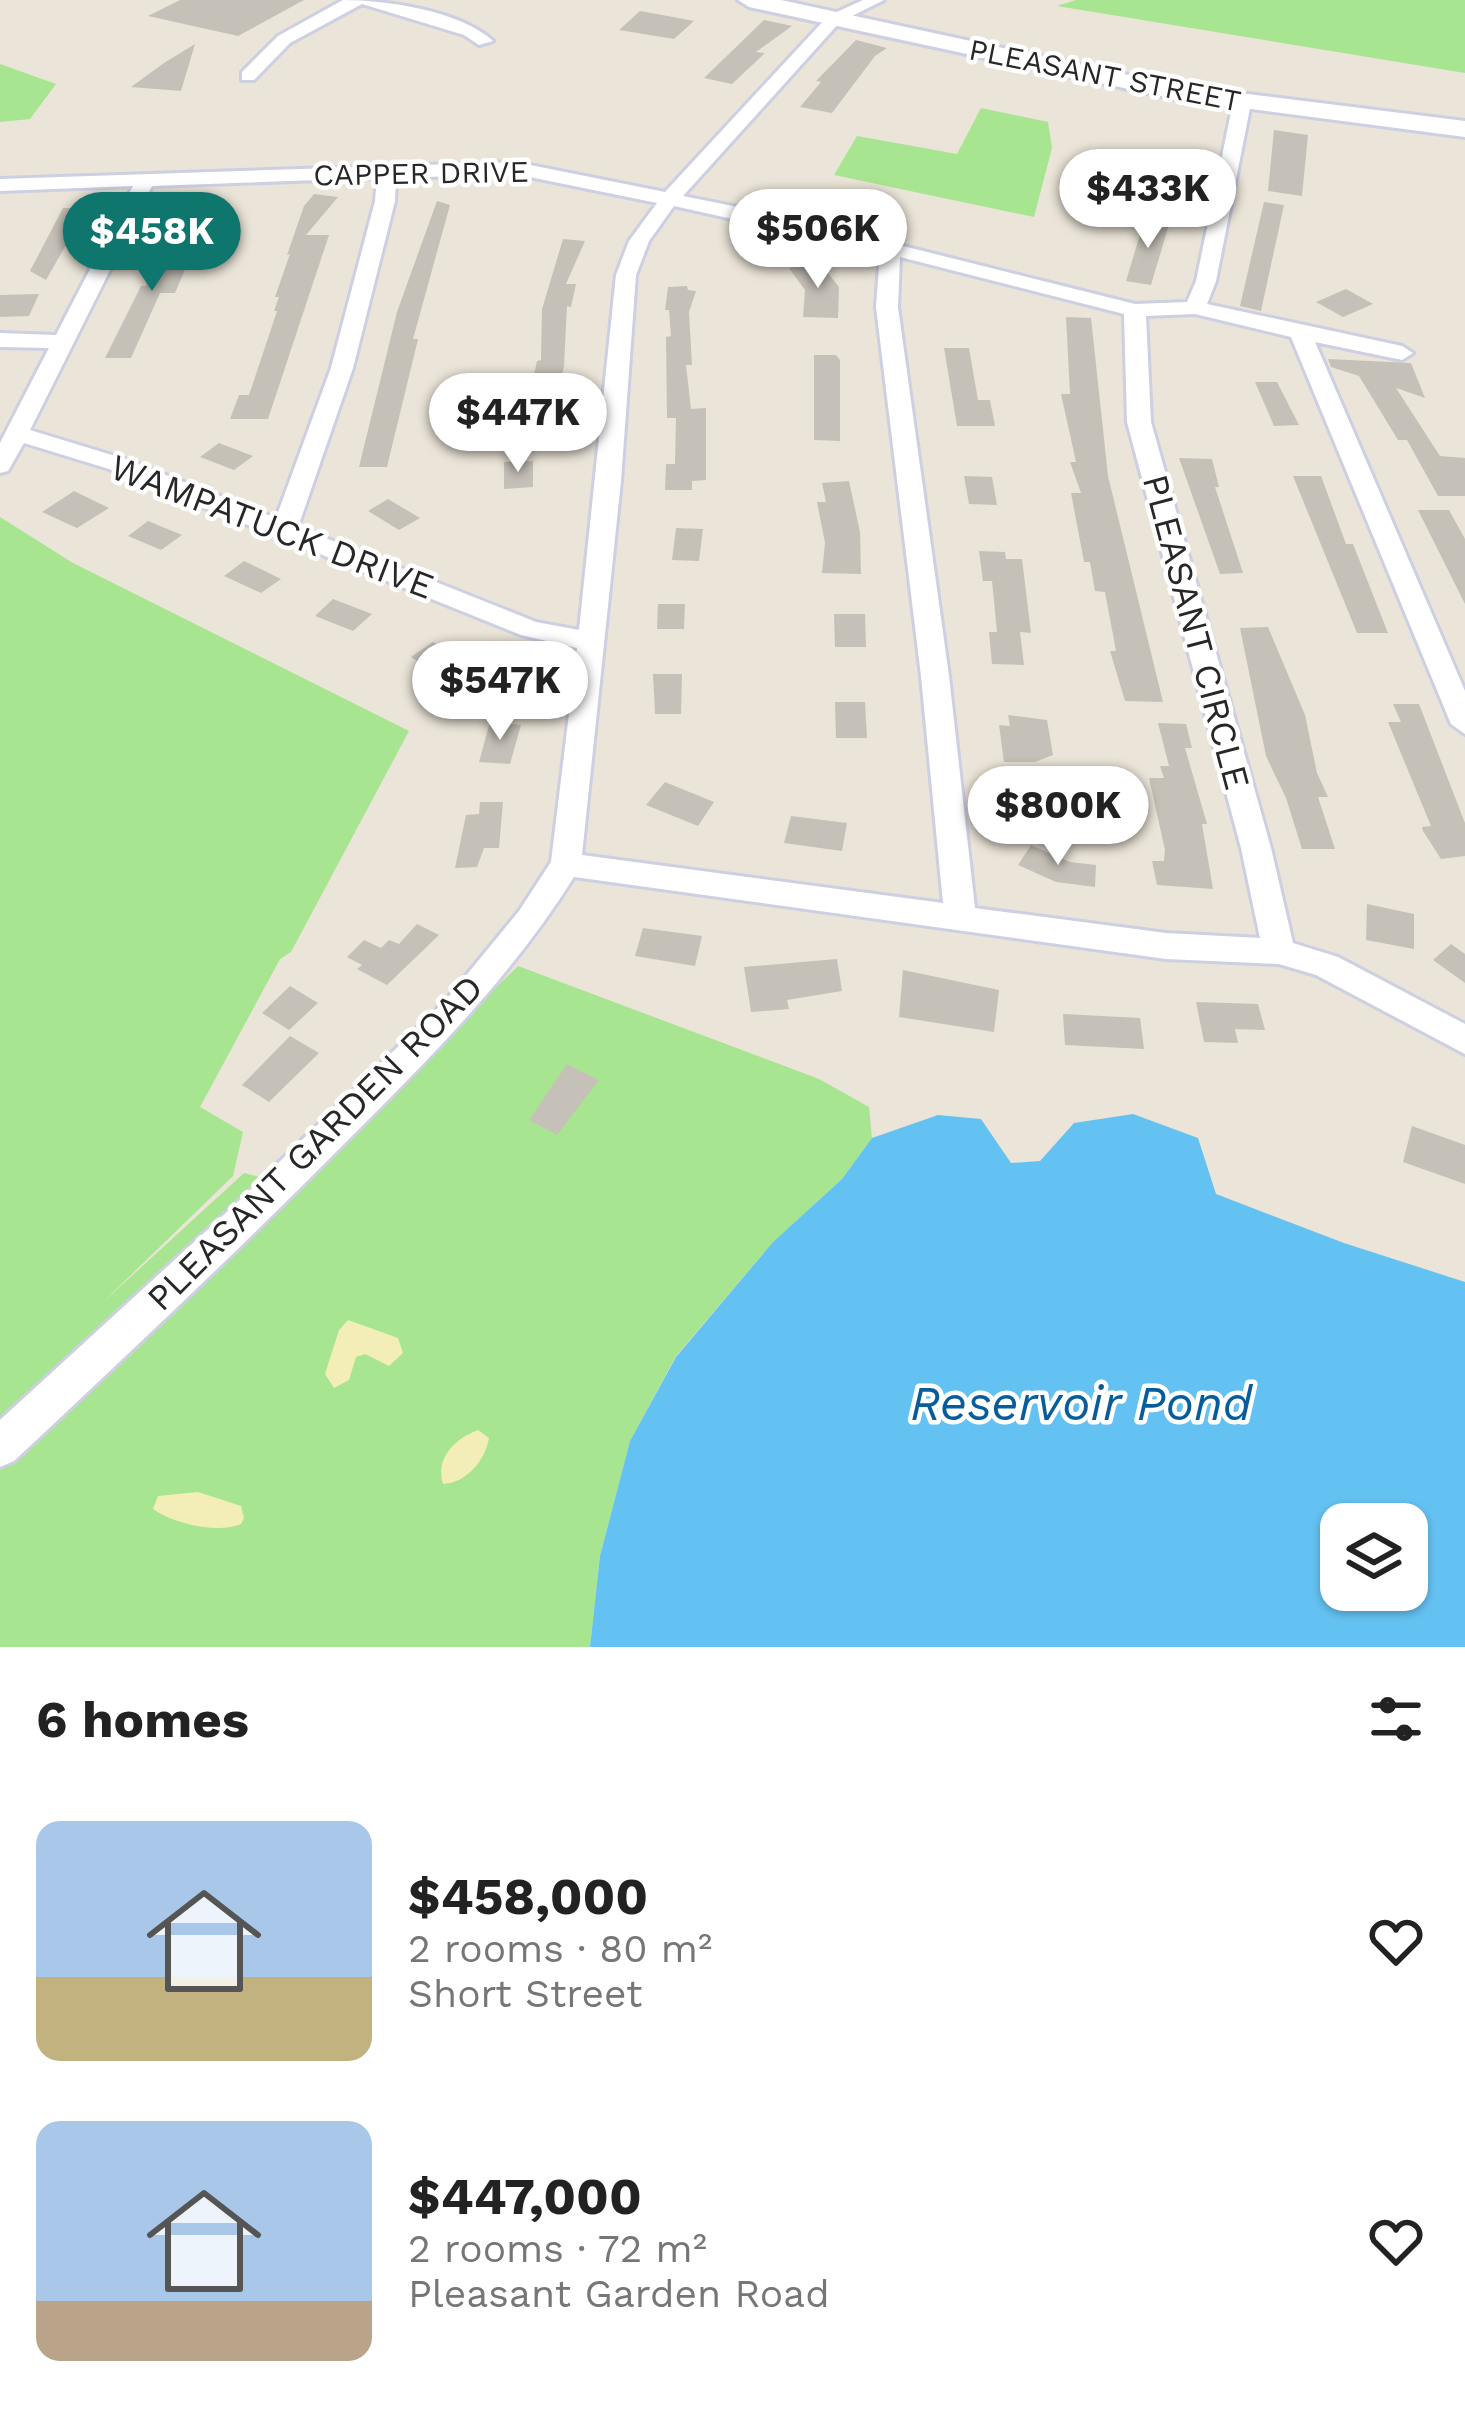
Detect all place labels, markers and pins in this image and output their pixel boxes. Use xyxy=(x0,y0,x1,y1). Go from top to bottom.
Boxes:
pin: $433K xyxy=(1064,149,1232,251)
pin: $506K xyxy=(734,189,902,291)
pin: $458K xyxy=(68,192,236,294)
pin: $447K xyxy=(434,373,602,475)
pin: $547K xyxy=(416,641,584,743)
pin: $800K xyxy=(974,766,1142,868)

